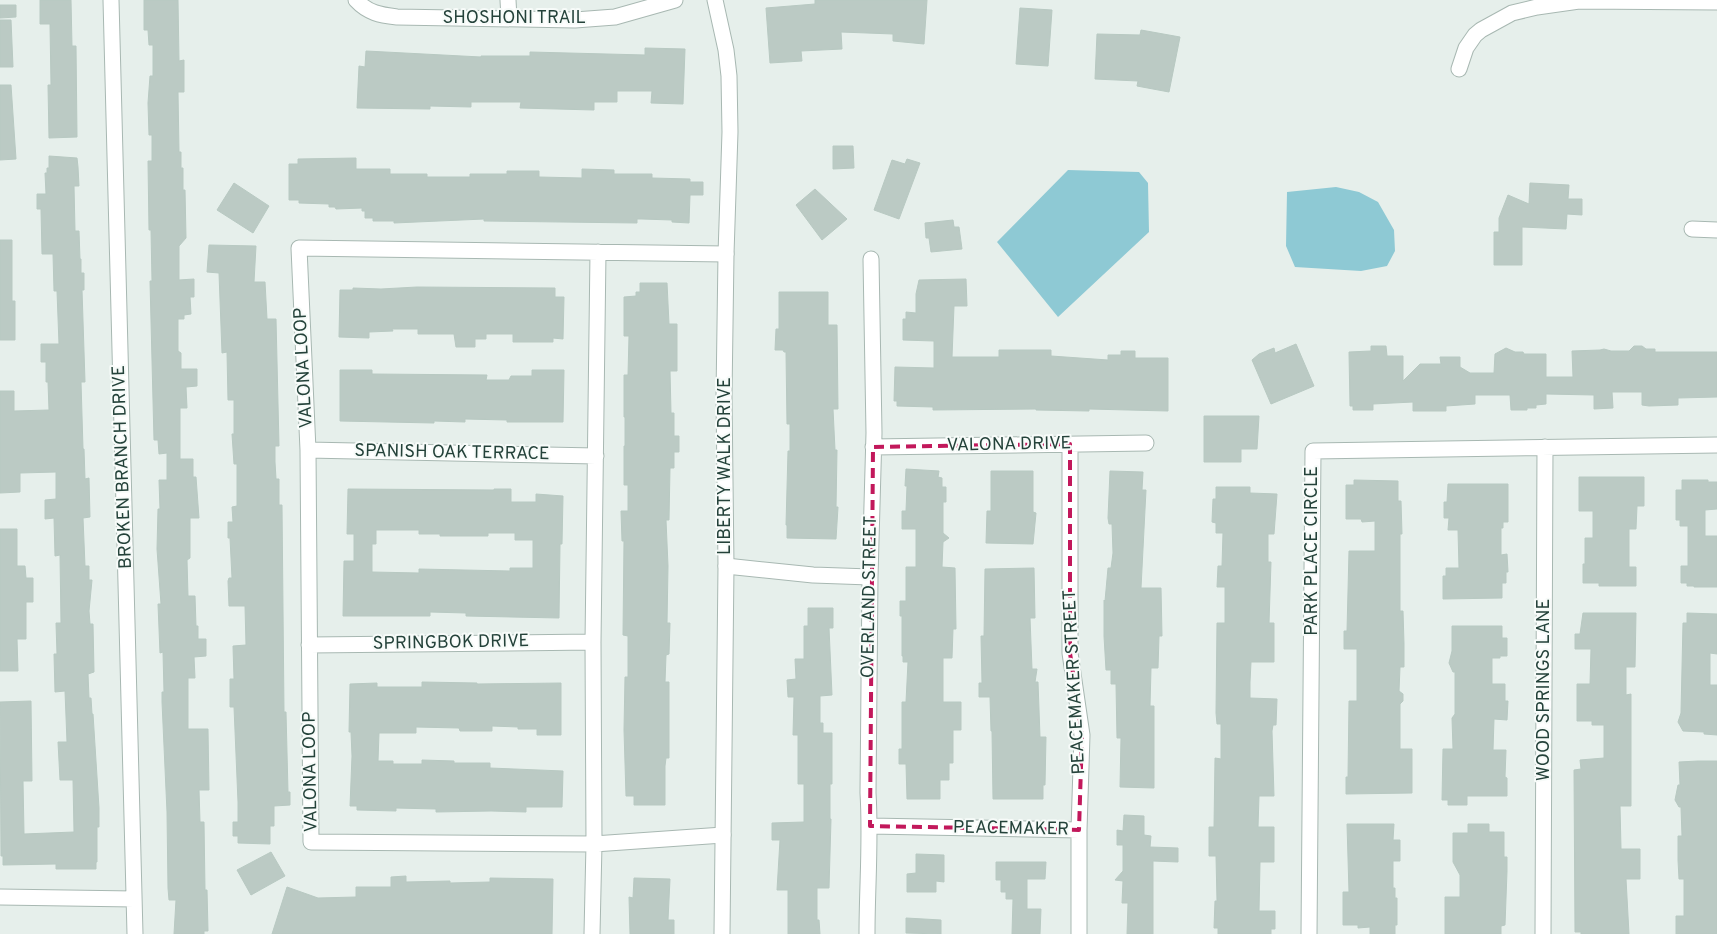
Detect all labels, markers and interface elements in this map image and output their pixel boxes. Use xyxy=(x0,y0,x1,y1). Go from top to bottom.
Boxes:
street label: SHOSHONI TRAIL xyxy=(443,7,586,30)
street label: VALONA LOOP xyxy=(289,307,319,429)
street label: BROKEN BRANCH DRIVE xyxy=(108,365,138,569)
street label: LIBERTY WALK DRIVE xyxy=(714,377,737,555)
street label: VALONA DRIVE xyxy=(947,432,1071,458)
street label: SPANISH OAK TERRACE xyxy=(354,440,550,466)
street label: PARK PLACE CIRCLE xyxy=(1301,466,1324,636)
street label: OVERLAND STREET xyxy=(857,516,883,678)
street label: PEACEMAKER STREET xyxy=(1059,589,1091,775)
street label: WOOD SPRINGS LANE xyxy=(1533,599,1556,781)
street label: SPRINGBOK DRIVE xyxy=(373,630,529,656)
street label: VALONA LOOP xyxy=(298,711,324,833)
street label: PEACEMAKER xyxy=(953,816,1069,842)

